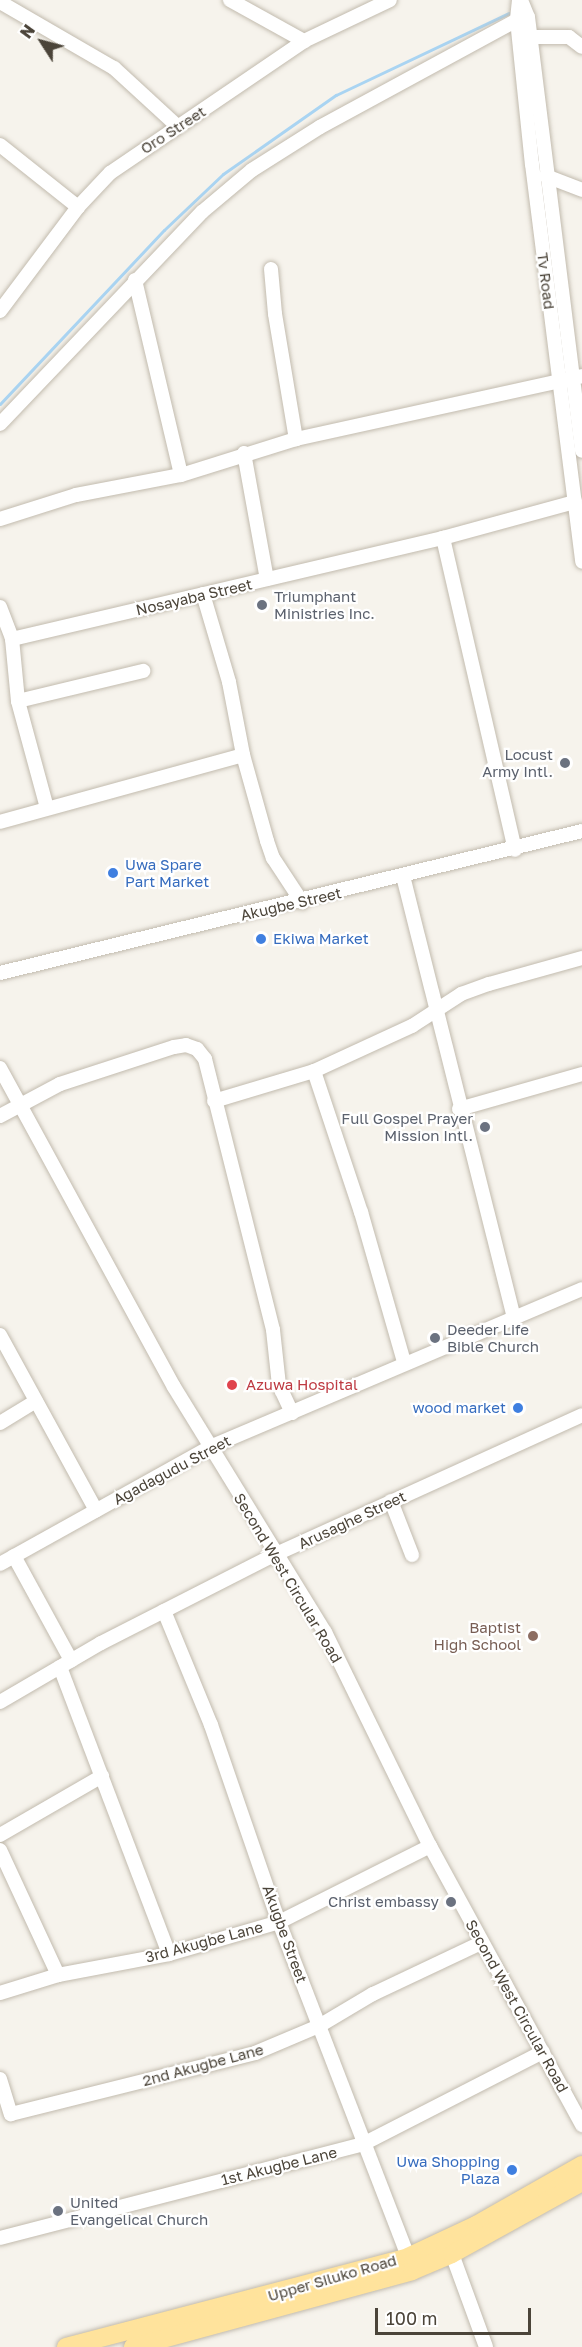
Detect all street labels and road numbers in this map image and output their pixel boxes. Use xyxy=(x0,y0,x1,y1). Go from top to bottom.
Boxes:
street label: Oro Street xyxy=(137,102,209,158)
street label: Tv Road xyxy=(534,252,558,310)
street label: Nosayaba Street xyxy=(134,575,254,619)
street label: Akugbe Street xyxy=(239,884,343,924)
street label: Agadagudu Street xyxy=(110,1432,234,1508)
street label: Arusaghe Street xyxy=(295,1487,409,1553)
street label: Second West Circular Road xyxy=(230,1490,346,1666)
street label: Akugbe Street xyxy=(259,1883,311,1985)
street label: Second West Circular Road xyxy=(462,1917,572,2095)
street label: 3rd Akugbe Lane xyxy=(143,1918,265,1966)
street label: 2nd Akugbe Lane xyxy=(141,2040,265,2090)
street label: 1st Akugbe Lane xyxy=(219,2143,339,2189)
street label: Upper Siluko Road xyxy=(266,2251,398,2305)

